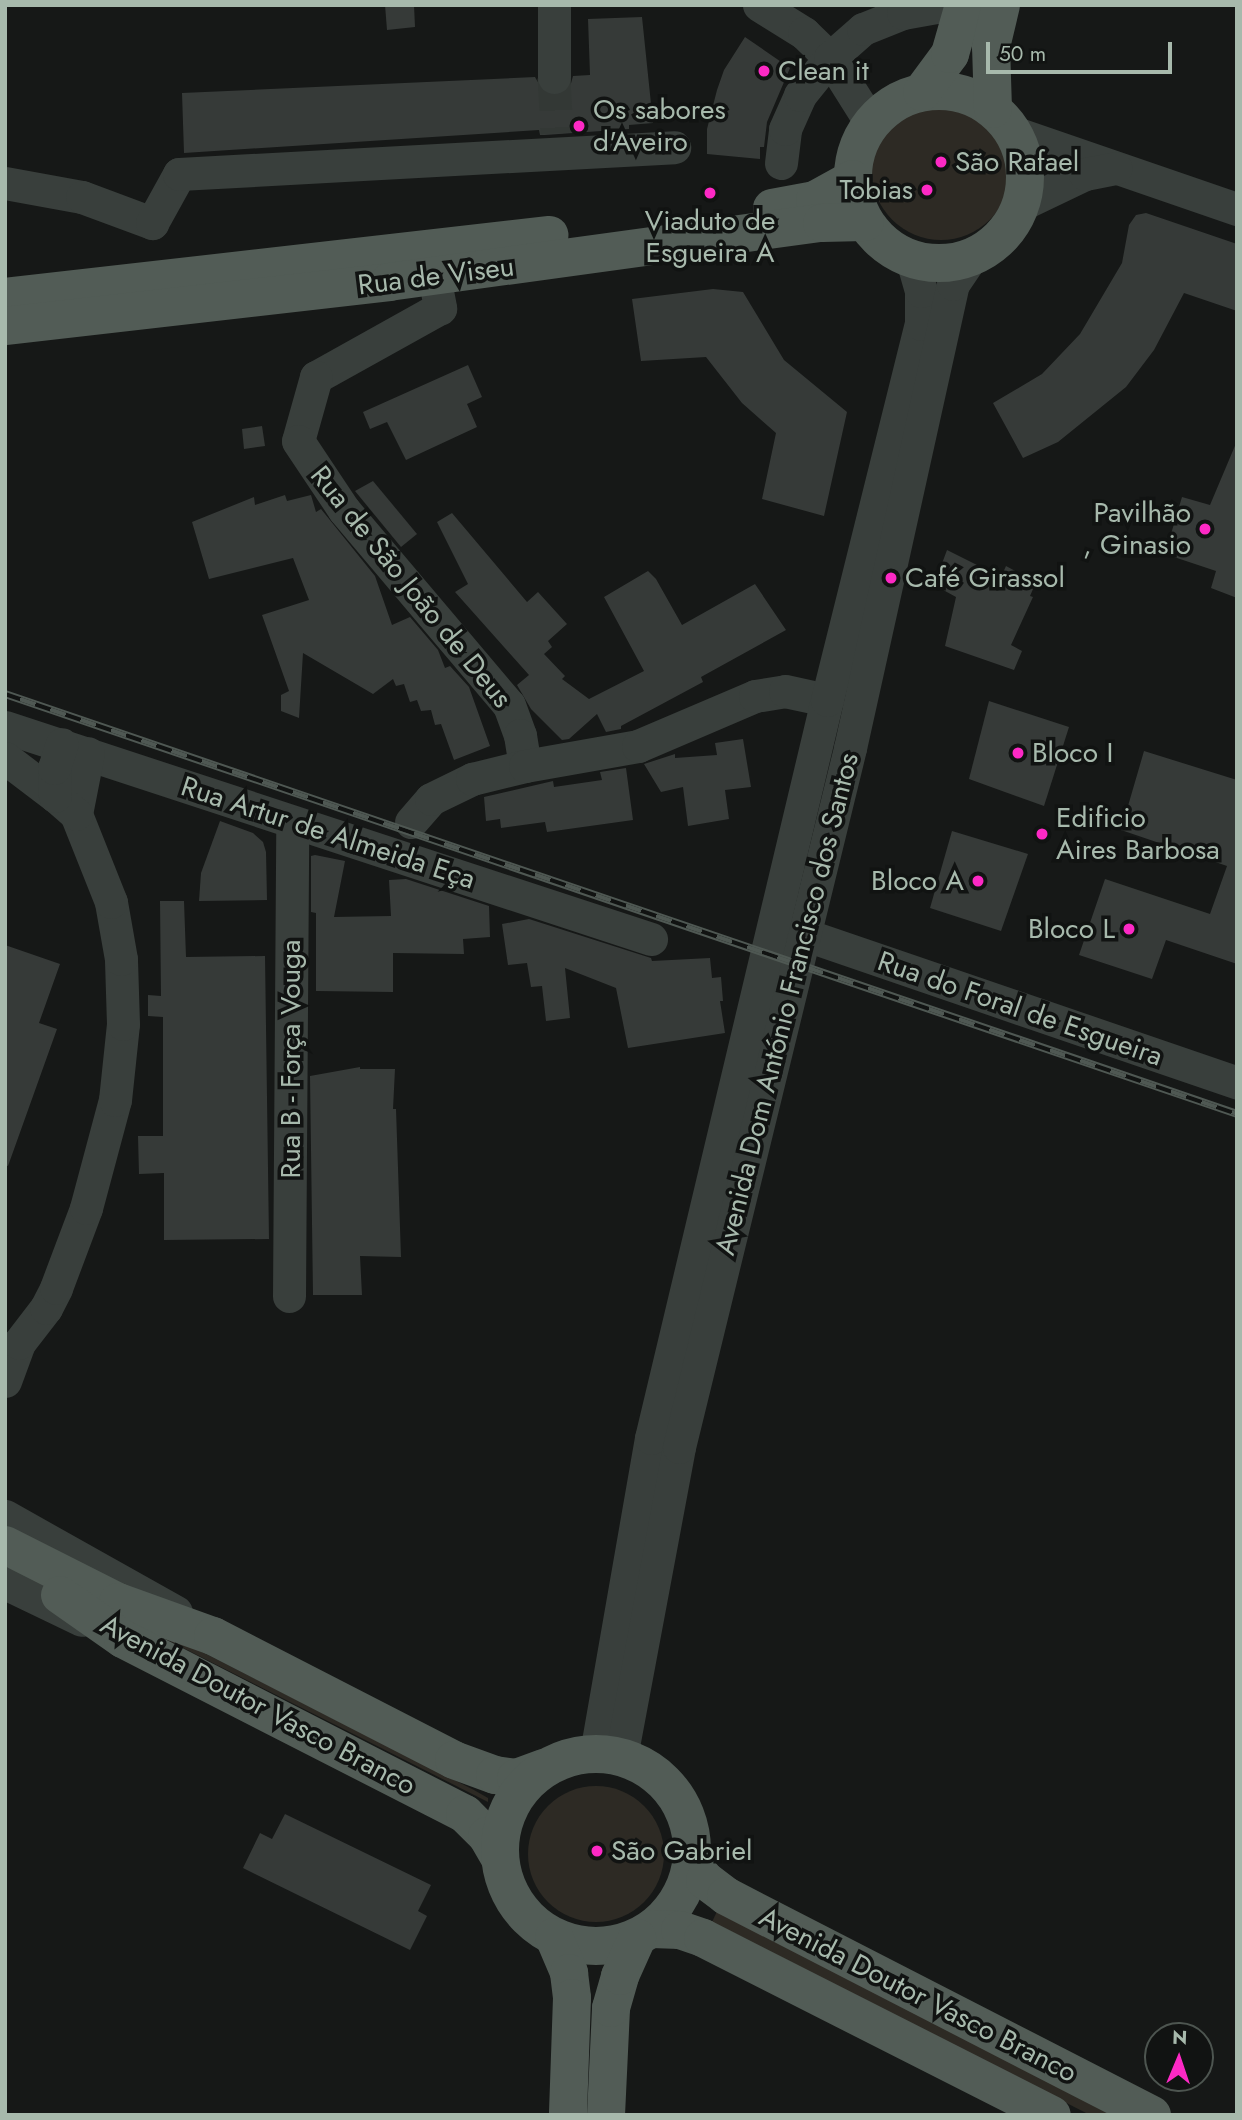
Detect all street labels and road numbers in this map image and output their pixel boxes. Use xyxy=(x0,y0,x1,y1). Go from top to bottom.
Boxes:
street label: Rua de Viseu xyxy=(356,250,516,302)
street label: Rua de São João de Deus xyxy=(303,459,519,715)
street label: Avenida Dom António Francisco dos Santos xyxy=(708,749,866,1259)
street label: Rua Artur de Almeida Eça xyxy=(177,770,479,896)
street label: Rua B - Força Vouga xyxy=(274,939,308,1179)
street label: Rua do Foral de Esgueira xyxy=(873,944,1167,1074)
street label: Avenida Doutor Vasco Branco xyxy=(95,1608,421,1802)
street label: Avenida Doutor Vasco Branco xyxy=(754,1900,1082,2090)

